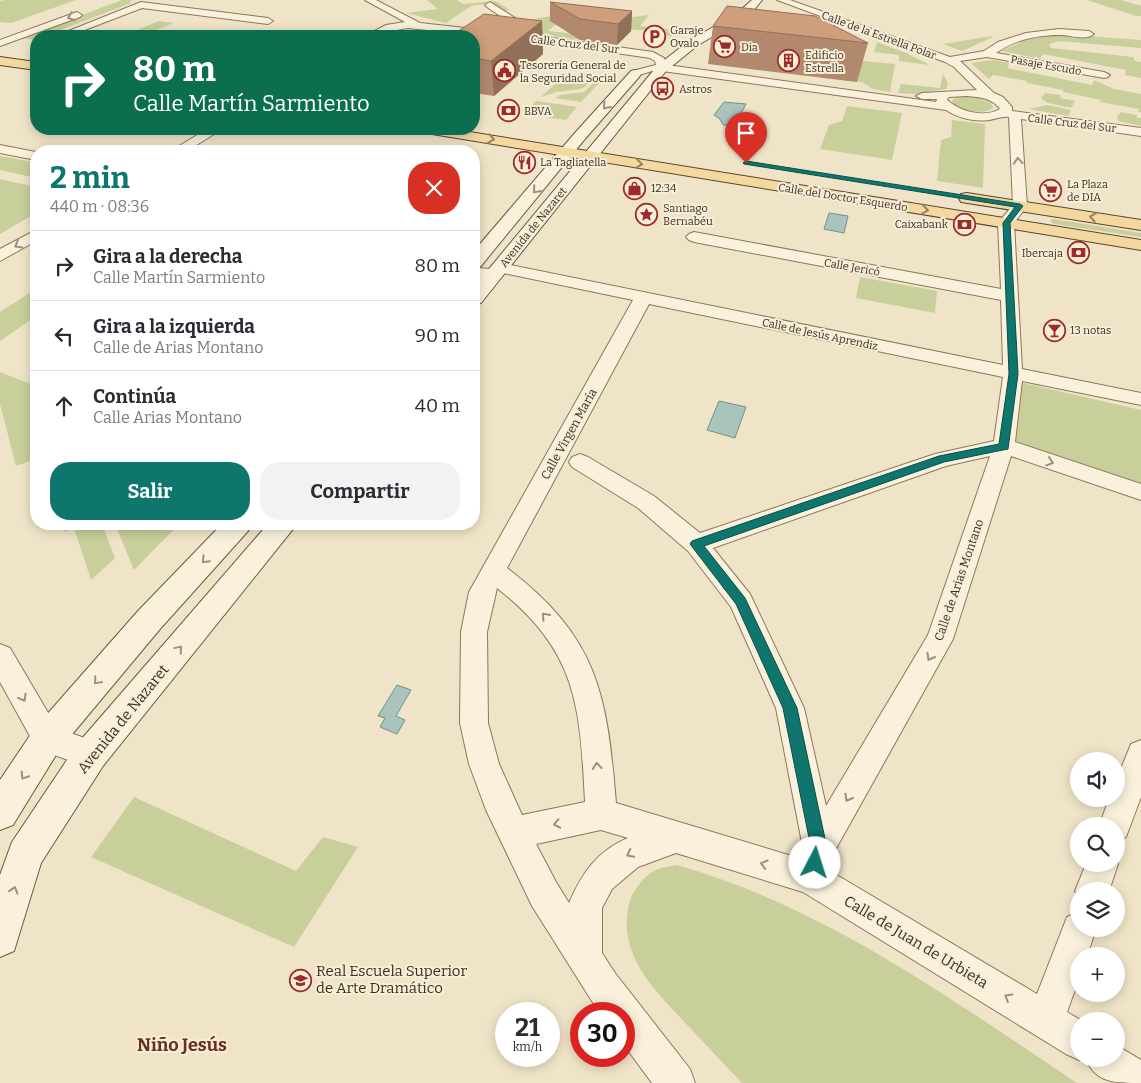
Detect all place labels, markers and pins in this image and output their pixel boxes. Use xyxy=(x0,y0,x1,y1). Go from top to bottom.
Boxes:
parking icon: Garaje Ovalo xyxy=(642,24,666,48)
place label: Garaje Ovalo xyxy=(670,24,704,50)
supermarket icon: Dia xyxy=(713,35,737,59)
place label: Dia xyxy=(741,41,758,54)
building icon: Edificio Estrella xyxy=(777,49,801,73)
place label: Edificio Estrella xyxy=(805,49,844,75)
public building icon: Tesorería General de la Seguridad Social xyxy=(492,59,516,83)
place label: Tesorería General de la Seguridad Social xyxy=(520,59,626,85)
bus stop icon: Astros xyxy=(651,77,675,101)
place label: Astros xyxy=(679,83,712,96)
bank icon: BBVA xyxy=(496,99,520,123)
place label: BBVA xyxy=(524,105,552,118)
pin xyxy=(725,112,767,163)
restaurant icon: La Tagliatella xyxy=(512,150,536,174)
place label: La Tagliatella xyxy=(540,156,606,169)
shop icon: 12:34 xyxy=(623,176,647,200)
supermarket icon: La Plaza de DIA xyxy=(1039,178,1063,202)
place label: La Plaza de DIA xyxy=(1067,178,1108,204)
place label: 12:34 xyxy=(651,182,677,195)
place icon: Santiago Bernabéu xyxy=(635,202,659,226)
place label: Santiago Bernabéu xyxy=(663,202,713,228)
bank icon: Caixabank xyxy=(952,212,976,236)
place label: Caixabank xyxy=(895,218,949,231)
bank icon: Ibercaja xyxy=(1067,241,1091,265)
place label: Ibercaja xyxy=(1022,247,1063,260)
bar icon: 13 notas xyxy=(1042,318,1066,342)
place label: 13 notas xyxy=(1070,324,1111,337)
place label: Real Escuela Superior de Arte Dramático xyxy=(316,962,467,997)
school or university icon: Real Escuela Superior de Arte Dramático xyxy=(288,968,312,992)

